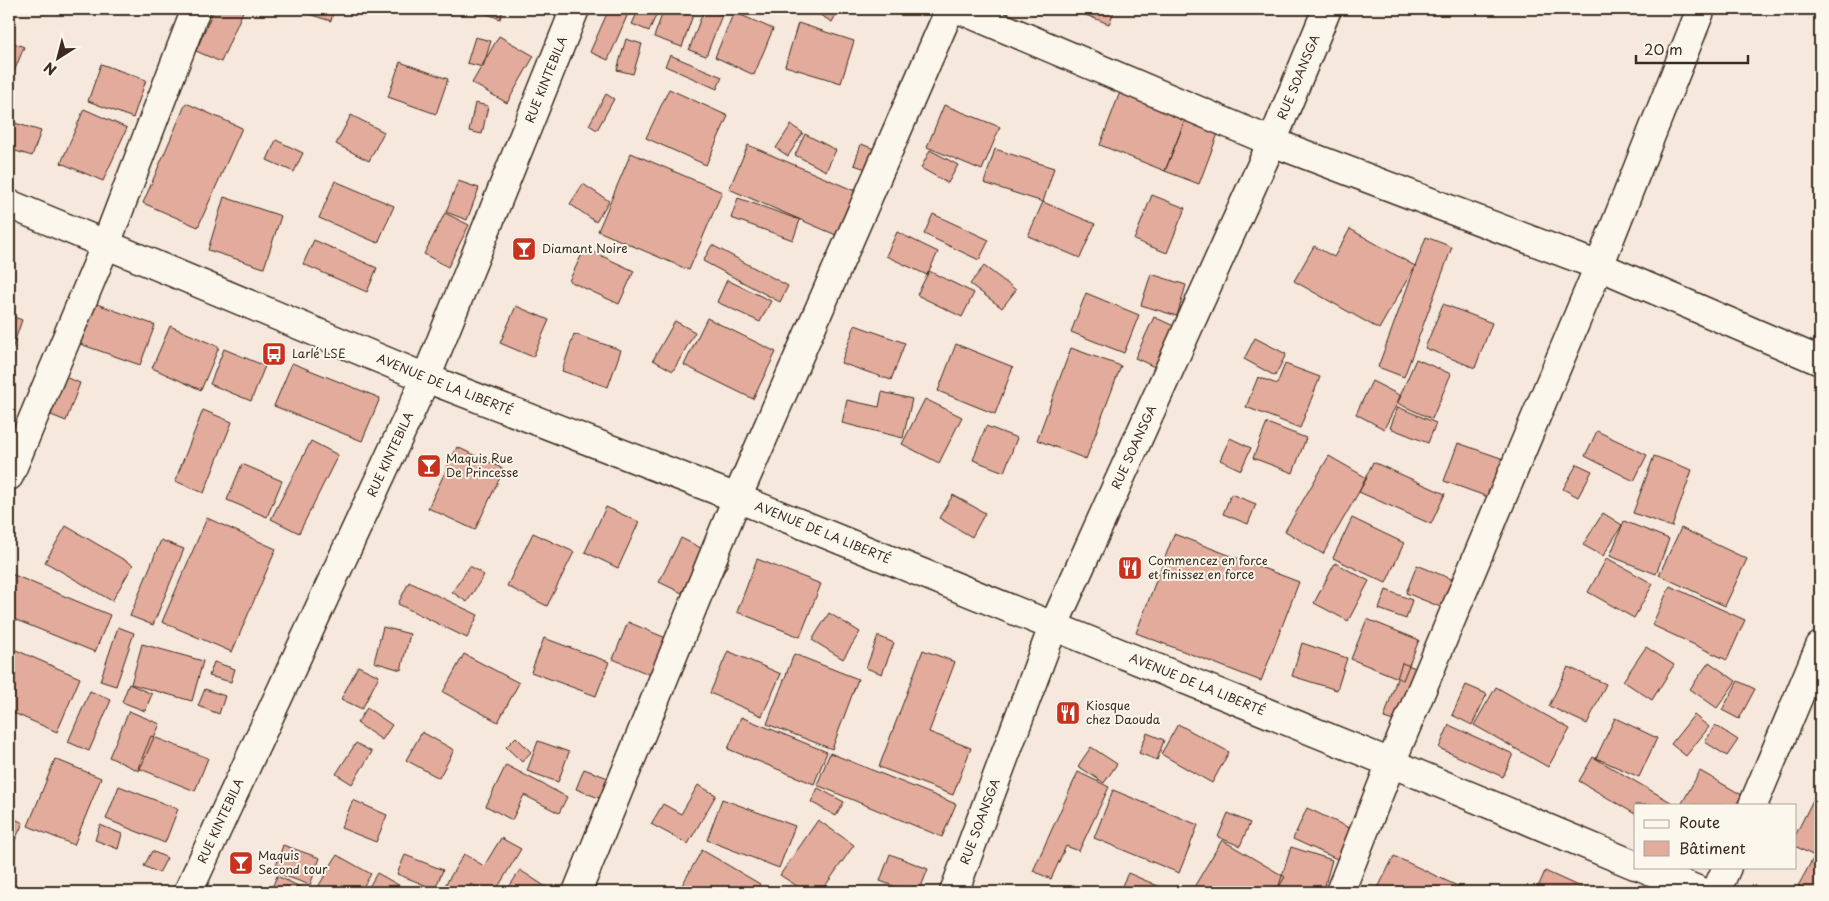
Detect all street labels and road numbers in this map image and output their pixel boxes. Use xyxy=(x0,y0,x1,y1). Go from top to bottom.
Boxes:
street label: RUE SOANSGA xyxy=(1272,32,1323,122)
street label: RUE KINTEBILA xyxy=(520,33,571,125)
street label: AVENUE DE LA LIBERTÉ xyxy=(374,349,516,419)
street label: RUE SOANSGA xyxy=(1106,402,1160,492)
street label: RUE KINTEBILA xyxy=(362,408,417,500)
street label: AVENUE DE LA LIBERTÉ xyxy=(753,496,894,568)
street label: AVENUE DE LA LIBERTÉ xyxy=(1127,648,1269,719)
street label: RUE KINTEBILA xyxy=(192,775,247,866)
street label: RUE SOANSGA xyxy=(955,776,1004,867)

